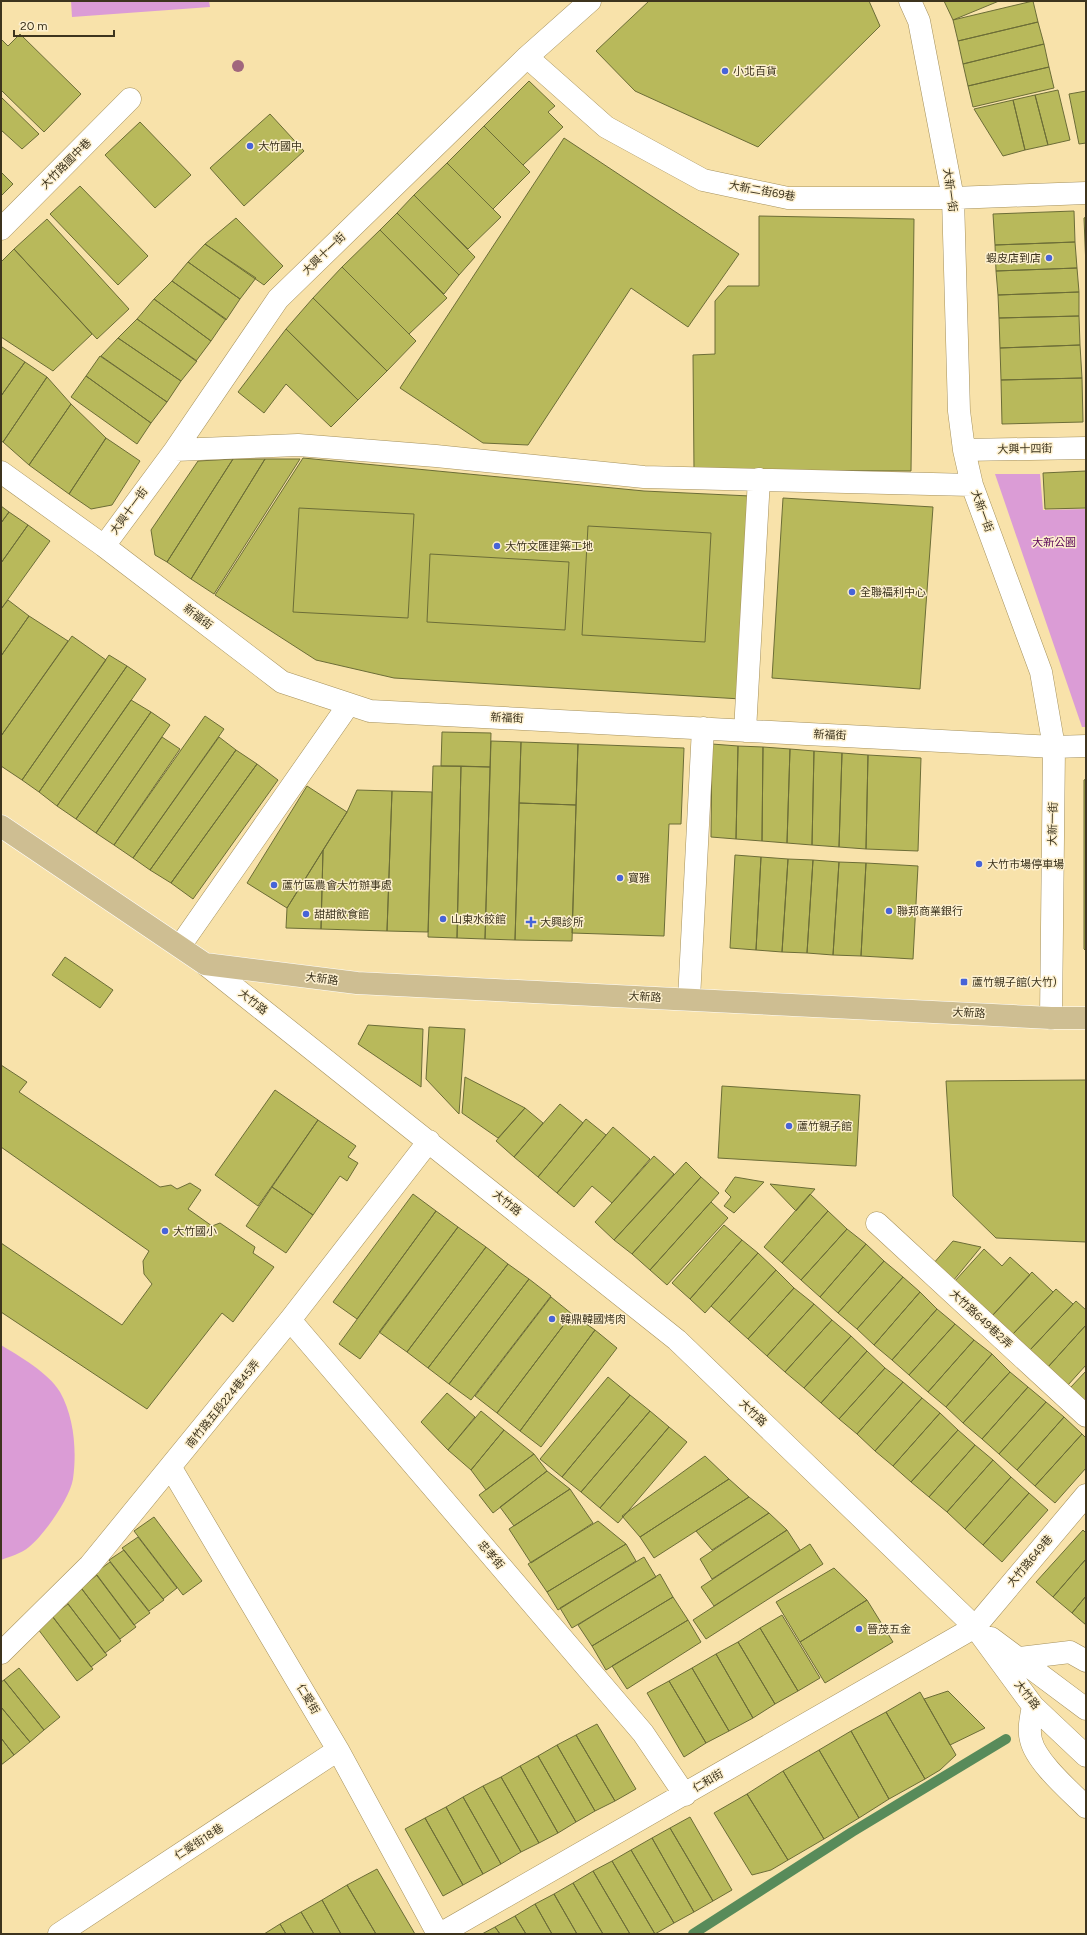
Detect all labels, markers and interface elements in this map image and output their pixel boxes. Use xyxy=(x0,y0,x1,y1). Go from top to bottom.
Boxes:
scale bar xyxy=(14,12,114,38)
text: 20 m xyxy=(20,19,48,33)
place label: 小北百貨 xyxy=(733,65,777,78)
marker: 小北百貨 xyxy=(720,66,730,76)
street label: 大竹路國中巷 xyxy=(38,136,94,192)
place label: 大竹國中 xyxy=(258,140,302,153)
marker: 大竹國中 xyxy=(245,141,255,151)
street label: 大新一街 xyxy=(941,167,959,213)
street label: 大新二街69巷 xyxy=(728,179,796,203)
street label: 大興十一街 xyxy=(300,230,348,278)
place label: 蝦皮店到店 xyxy=(986,252,1041,265)
marker: 蝦皮店到店 xyxy=(1044,253,1054,263)
street label: 大興十四街 xyxy=(997,442,1053,456)
street label: 大興十一街 xyxy=(108,485,150,537)
street label: 大新一街 xyxy=(968,488,996,534)
park label: 大新公園 xyxy=(1032,536,1076,549)
place label: 大竹文匯建築工地 xyxy=(505,540,593,553)
marker: 大竹文匯建築工地 xyxy=(492,541,502,551)
place label: 全聯福利中心 xyxy=(860,586,926,599)
marker: 全聯福利中心 xyxy=(847,587,857,597)
street label: 新福街 xyxy=(181,602,215,632)
street label: 新福街 xyxy=(490,711,524,725)
street label: 新福街 xyxy=(813,728,847,742)
street label: 大新一街 xyxy=(1046,802,1060,846)
place label: 大竹市場停車場 xyxy=(987,858,1064,871)
marker: 大竹市場停車場 xyxy=(974,859,984,869)
place label: 寶雅 xyxy=(628,872,650,885)
marker: 寶雅 xyxy=(615,873,625,883)
place label: 蘆竹區農會大竹辦事處 xyxy=(282,879,392,892)
marker: 蘆竹區農會大竹辦事處 xyxy=(269,880,279,890)
place label: 聯邦商業銀行 xyxy=(897,905,963,918)
marker: 聯邦商業銀行 xyxy=(884,906,894,916)
place label: 甜甜飲食館 xyxy=(314,908,369,921)
marker: 甜甜飲食館 xyxy=(301,909,311,919)
place label: 山東水餃館 xyxy=(451,913,506,926)
marker: 山東水餃館 xyxy=(438,914,448,924)
marker: 大興診所 xyxy=(525,916,537,928)
place label: 大興診所 xyxy=(540,916,584,929)
street label: 大新路 xyxy=(305,971,339,987)
place label: 蘆竹親子館(大竹) xyxy=(972,976,1057,989)
marker: 蘆竹親子館(大竹) xyxy=(959,977,969,987)
street label: 大竹路 xyxy=(236,987,270,1017)
street label: 大新路 xyxy=(628,990,662,1004)
street label: 大新路 xyxy=(952,1006,986,1020)
place label: 蘆竹親子館 xyxy=(797,1120,852,1133)
marker: 蘆竹親子館 xyxy=(784,1121,794,1131)
street label: 大竹路 xyxy=(490,1188,524,1218)
place label: 大竹國小 xyxy=(173,1225,217,1238)
marker: 大竹國小 xyxy=(160,1226,170,1236)
street label: 大竹路649巷2弄 xyxy=(947,1287,1015,1351)
place label: 韓鼎韓國烤肉 xyxy=(560,1313,626,1326)
marker: 韓鼎韓國烤肉 xyxy=(547,1314,557,1324)
street label: 南竹路五段224巷45弄 xyxy=(184,1357,262,1451)
street label: 大竹路 xyxy=(737,1397,769,1429)
street label: 大竹路649巷 xyxy=(1005,1533,1055,1589)
street label: 忠孝街 xyxy=(475,1538,507,1572)
place label: 晉茂五金 xyxy=(867,1623,911,1636)
marker: 晉茂五金 xyxy=(854,1624,864,1634)
street label: 大竹路 xyxy=(1012,1678,1042,1712)
street label: 仁愛街 xyxy=(294,1682,322,1716)
street label: 仁和街 xyxy=(690,1767,726,1795)
street label: 仁愛街18巷 xyxy=(172,1821,226,1863)

